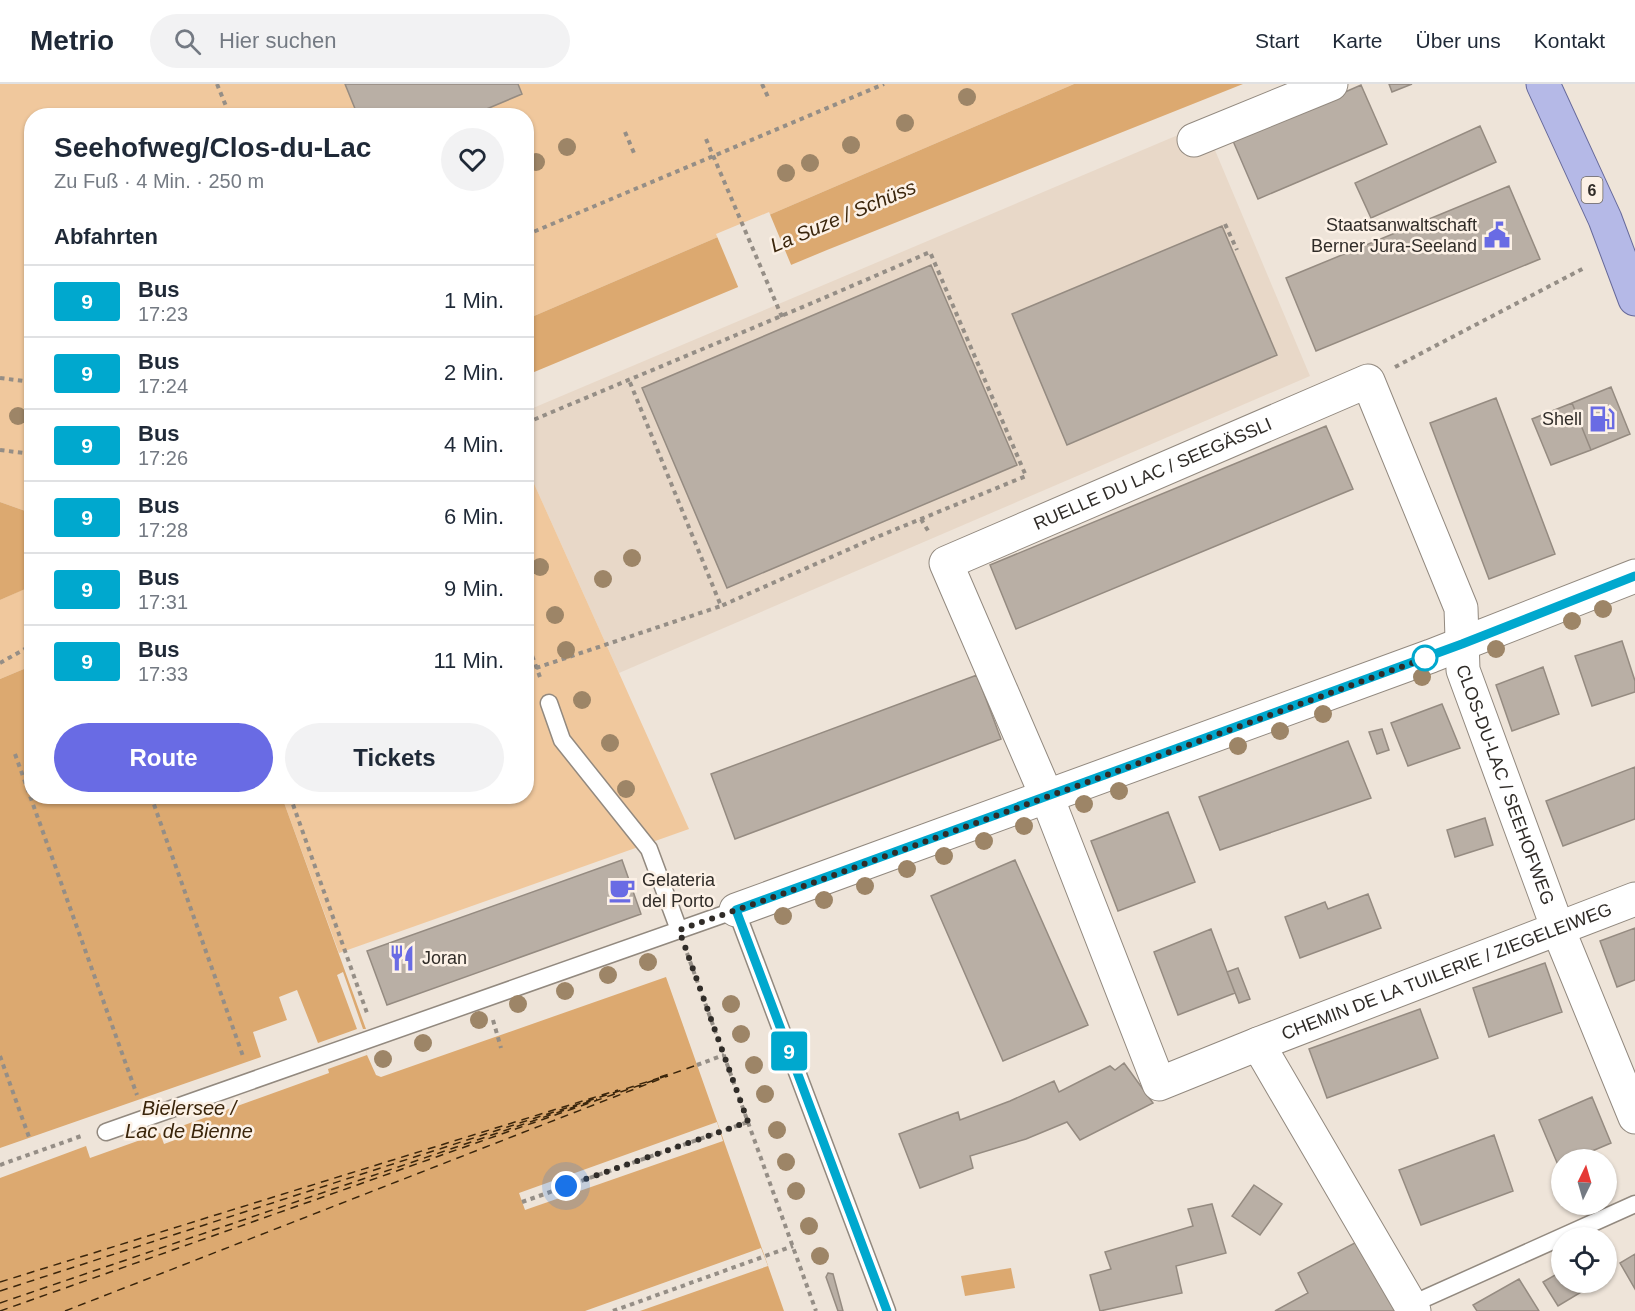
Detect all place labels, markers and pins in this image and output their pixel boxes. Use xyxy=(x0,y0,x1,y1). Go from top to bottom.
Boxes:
place label: Staatsanwaltschaft Berner Jura-Seeland xyxy=(1311,215,1477,256)
public building icon: Staatsanwaltschaft Berner Jura-Seeland xyxy=(1482,220,1512,250)
fuel station icon: Shell xyxy=(1587,404,1617,434)
place label: Shell xyxy=(1542,409,1582,429)
unlabelled marker xyxy=(1412,645,1438,671)
place label: Gelateria del Porto xyxy=(642,870,716,911)
cafe icon: Gelateria del Porto xyxy=(607,875,637,905)
restaurant icon: Joran xyxy=(387,943,417,973)
place label: Joran xyxy=(422,948,467,968)

